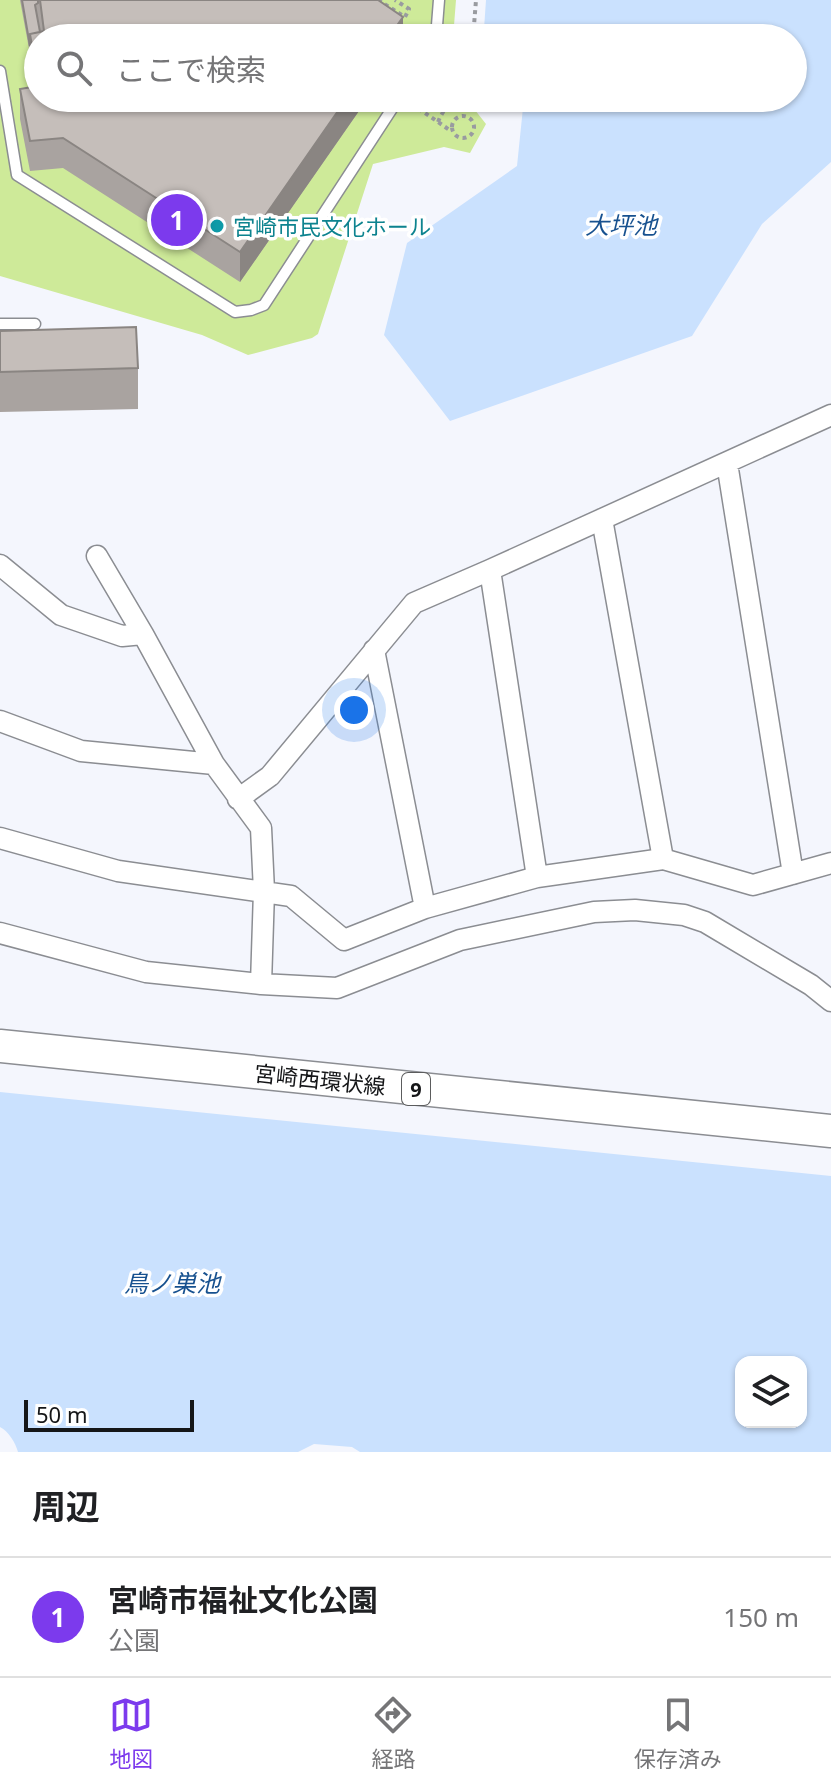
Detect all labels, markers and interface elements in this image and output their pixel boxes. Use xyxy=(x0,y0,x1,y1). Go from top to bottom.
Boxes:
search box xyxy=(24,24,807,112)
icon: search xyxy=(52,46,96,90)
text: ここで検索 xyxy=(116,49,266,90)
pin: 1 xyxy=(151,190,203,250)
water label: 大坪池 xyxy=(585,208,659,241)
place label: 宮崎市民文化ホール xyxy=(233,211,431,241)
marker: 宮崎市民文化ホール xyxy=(208,217,226,235)
your location xyxy=(334,690,374,730)
street label: 宮崎西環状線 xyxy=(253,1057,387,1101)
road number: 9 xyxy=(402,1073,430,1105)
water label: 鳥ノ巣池 xyxy=(124,1266,222,1299)
map controls xyxy=(735,1356,807,1428)
button: layers xyxy=(735,1356,807,1428)
scale bar xyxy=(24,1396,194,1432)
text: 50 m xyxy=(36,1399,87,1429)
text: 周辺 xyxy=(32,1483,100,1529)
text: 宮崎市福祉文化公園 xyxy=(108,1579,378,1620)
text: 1 xyxy=(51,1599,65,1635)
text: 150 m xyxy=(723,1599,799,1635)
text: 公園 xyxy=(108,1622,160,1658)
tab: 地図 xyxy=(109,1693,153,1773)
tab: 経路 xyxy=(371,1693,416,1773)
tab: 保存済み xyxy=(634,1693,722,1773)

